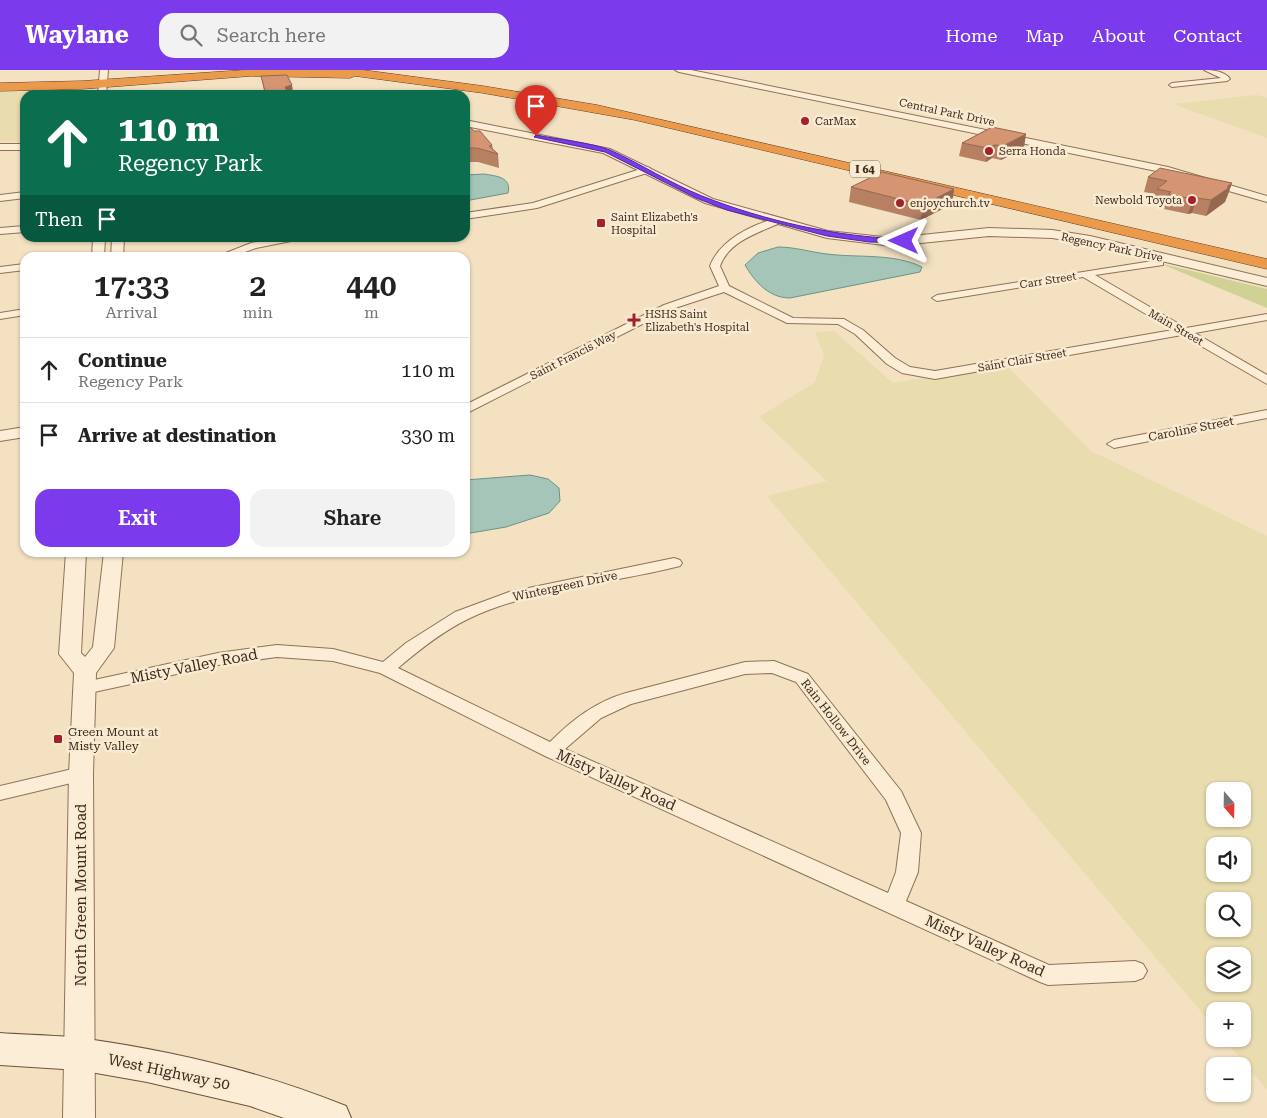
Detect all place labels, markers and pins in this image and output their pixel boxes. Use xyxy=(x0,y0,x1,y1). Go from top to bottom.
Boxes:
pin xyxy=(515,85,557,136)
marker: CarMax xyxy=(799,115,811,127)
place label: CarMax xyxy=(815,115,857,128)
marker: Serra Honda xyxy=(983,145,995,157)
place label: Serra Honda xyxy=(999,145,1066,158)
place label: Newbold Toyota xyxy=(1095,194,1182,207)
marker: Newbold Toyota xyxy=(1186,194,1198,206)
marker: enjoychurch.tv xyxy=(894,197,906,209)
place label: enjoychurch.tv xyxy=(910,197,991,210)
place label: Saint Elizabeth's Hospital xyxy=(611,211,698,237)
marker: Saint Elizabeth's Hospital xyxy=(595,217,607,229)
place label: HSHS Saint Elizabeth's Hospital xyxy=(645,308,750,334)
marker: HSHS Saint Elizabeth's Hospital xyxy=(627,313,641,327)
place label: Green Mount at Misty Valley xyxy=(68,725,159,753)
marker: Green Mount at Misty Valley xyxy=(52,733,64,745)

